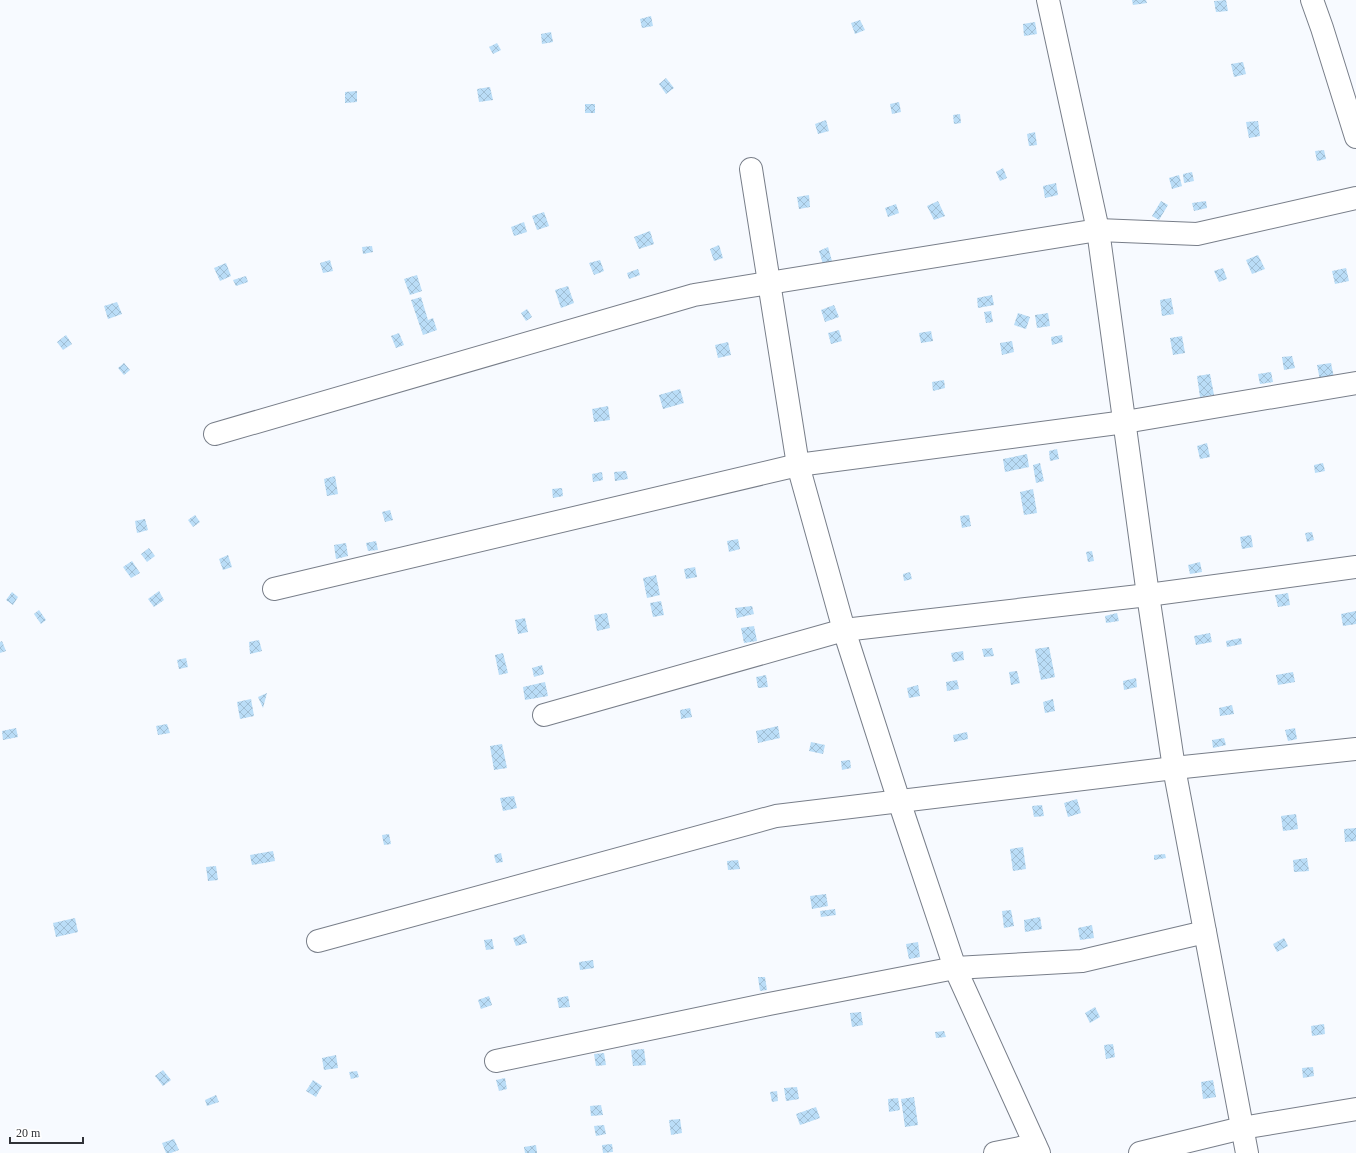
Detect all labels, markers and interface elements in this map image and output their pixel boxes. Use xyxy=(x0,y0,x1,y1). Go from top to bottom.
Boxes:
scale bar xyxy=(10,1119,83,1145)
text: 20 m xyxy=(16,1126,41,1140)

